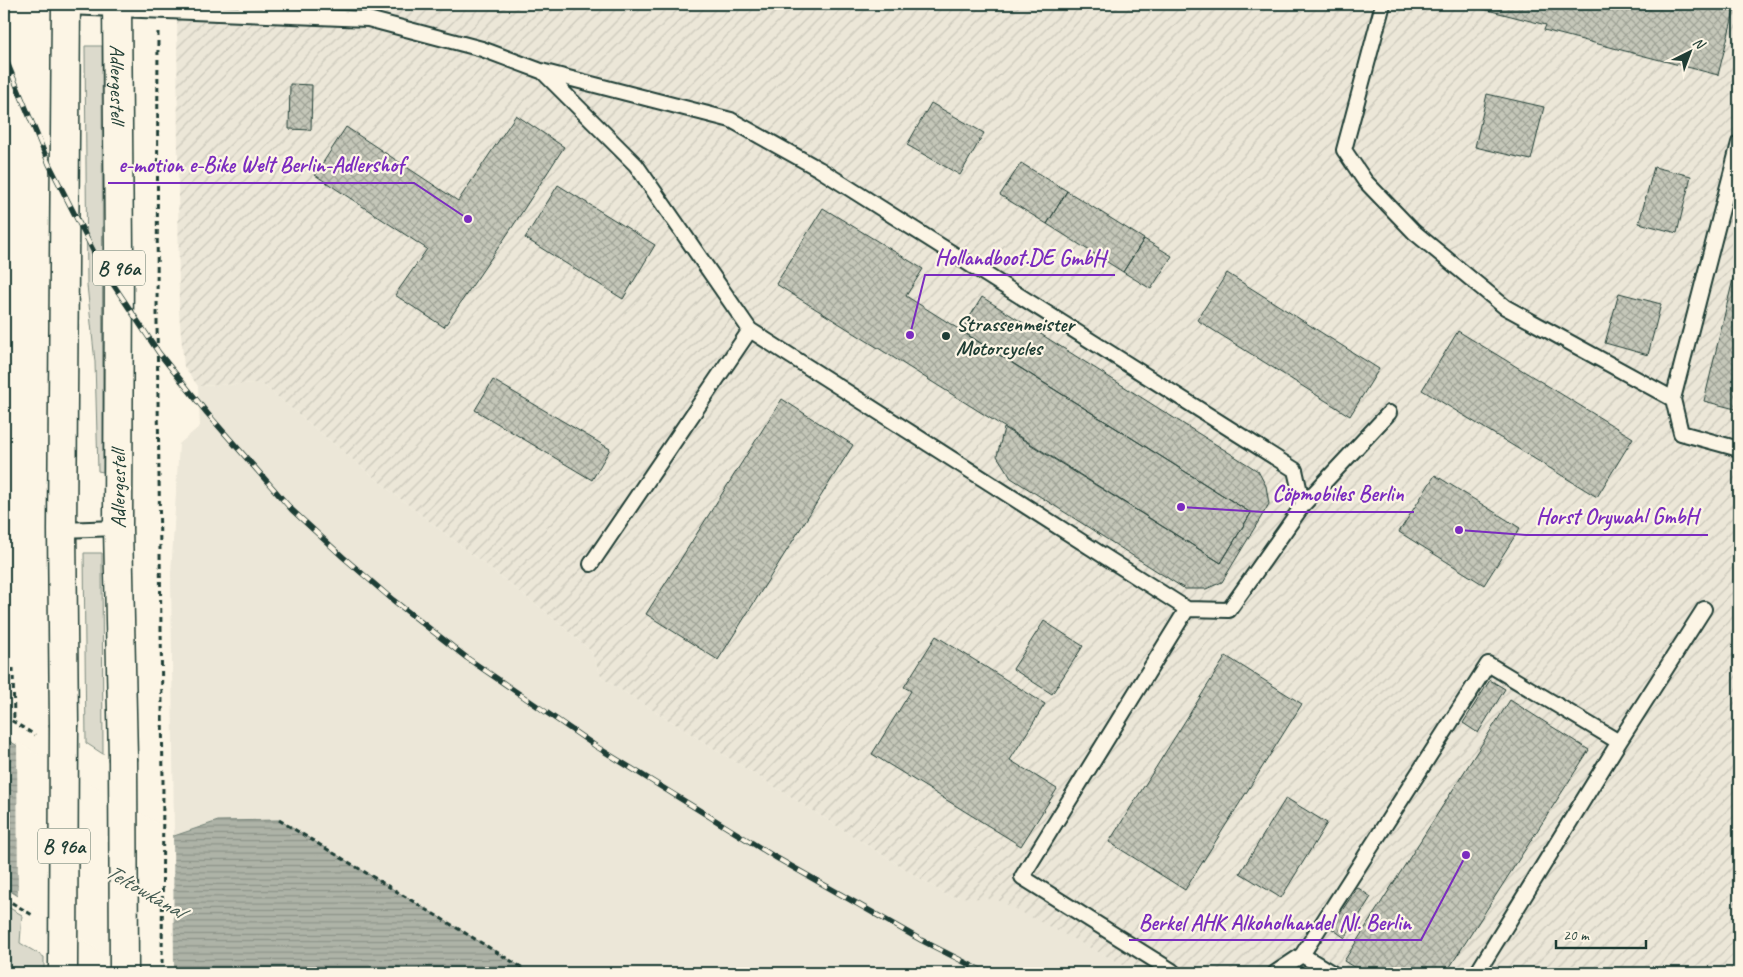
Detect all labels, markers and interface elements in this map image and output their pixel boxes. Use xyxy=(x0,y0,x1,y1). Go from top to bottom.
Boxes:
north arrow xyxy=(1666,28,1716,78)
text: N xyxy=(1689,33,1709,53)
street label: Adlergestell xyxy=(104,44,131,127)
callout: e-motion e-Bike Welt Berlin-Adlershof xyxy=(108,146,414,183)
text: e-motion e-Bike Welt Berlin-Adlershof xyxy=(118,151,409,179)
callout: Hollandboot.DE GmbH xyxy=(925,238,1115,275)
text: Hollandboot.DE GmbH xyxy=(935,244,1109,272)
road number: B 96a xyxy=(93,250,145,286)
place label: Strassenmeister Motorcycles xyxy=(956,311,1076,361)
marker: Strassenmeister Motorcycles xyxy=(940,330,952,342)
street label: Adlergestell xyxy=(105,446,131,529)
callout: Cöpmobiles Berlin xyxy=(1263,475,1414,512)
text: Cöpmobiles Berlin xyxy=(1272,480,1405,508)
callout: Horst Orywahl GmbH xyxy=(1526,498,1708,535)
text: Horst Orywahl GmbH xyxy=(1536,503,1702,531)
road number: B 96a xyxy=(38,828,90,864)
water label: Teltowkanal xyxy=(101,857,195,928)
callout: Berkel AHK Alkoholhandel Nl. Berlin xyxy=(1129,903,1421,940)
text: Berkel AHK Alkoholhandel Nl. Berlin xyxy=(1139,909,1413,937)
scale bar xyxy=(1556,917,1646,949)
text: 20 m xyxy=(1563,926,1590,945)

